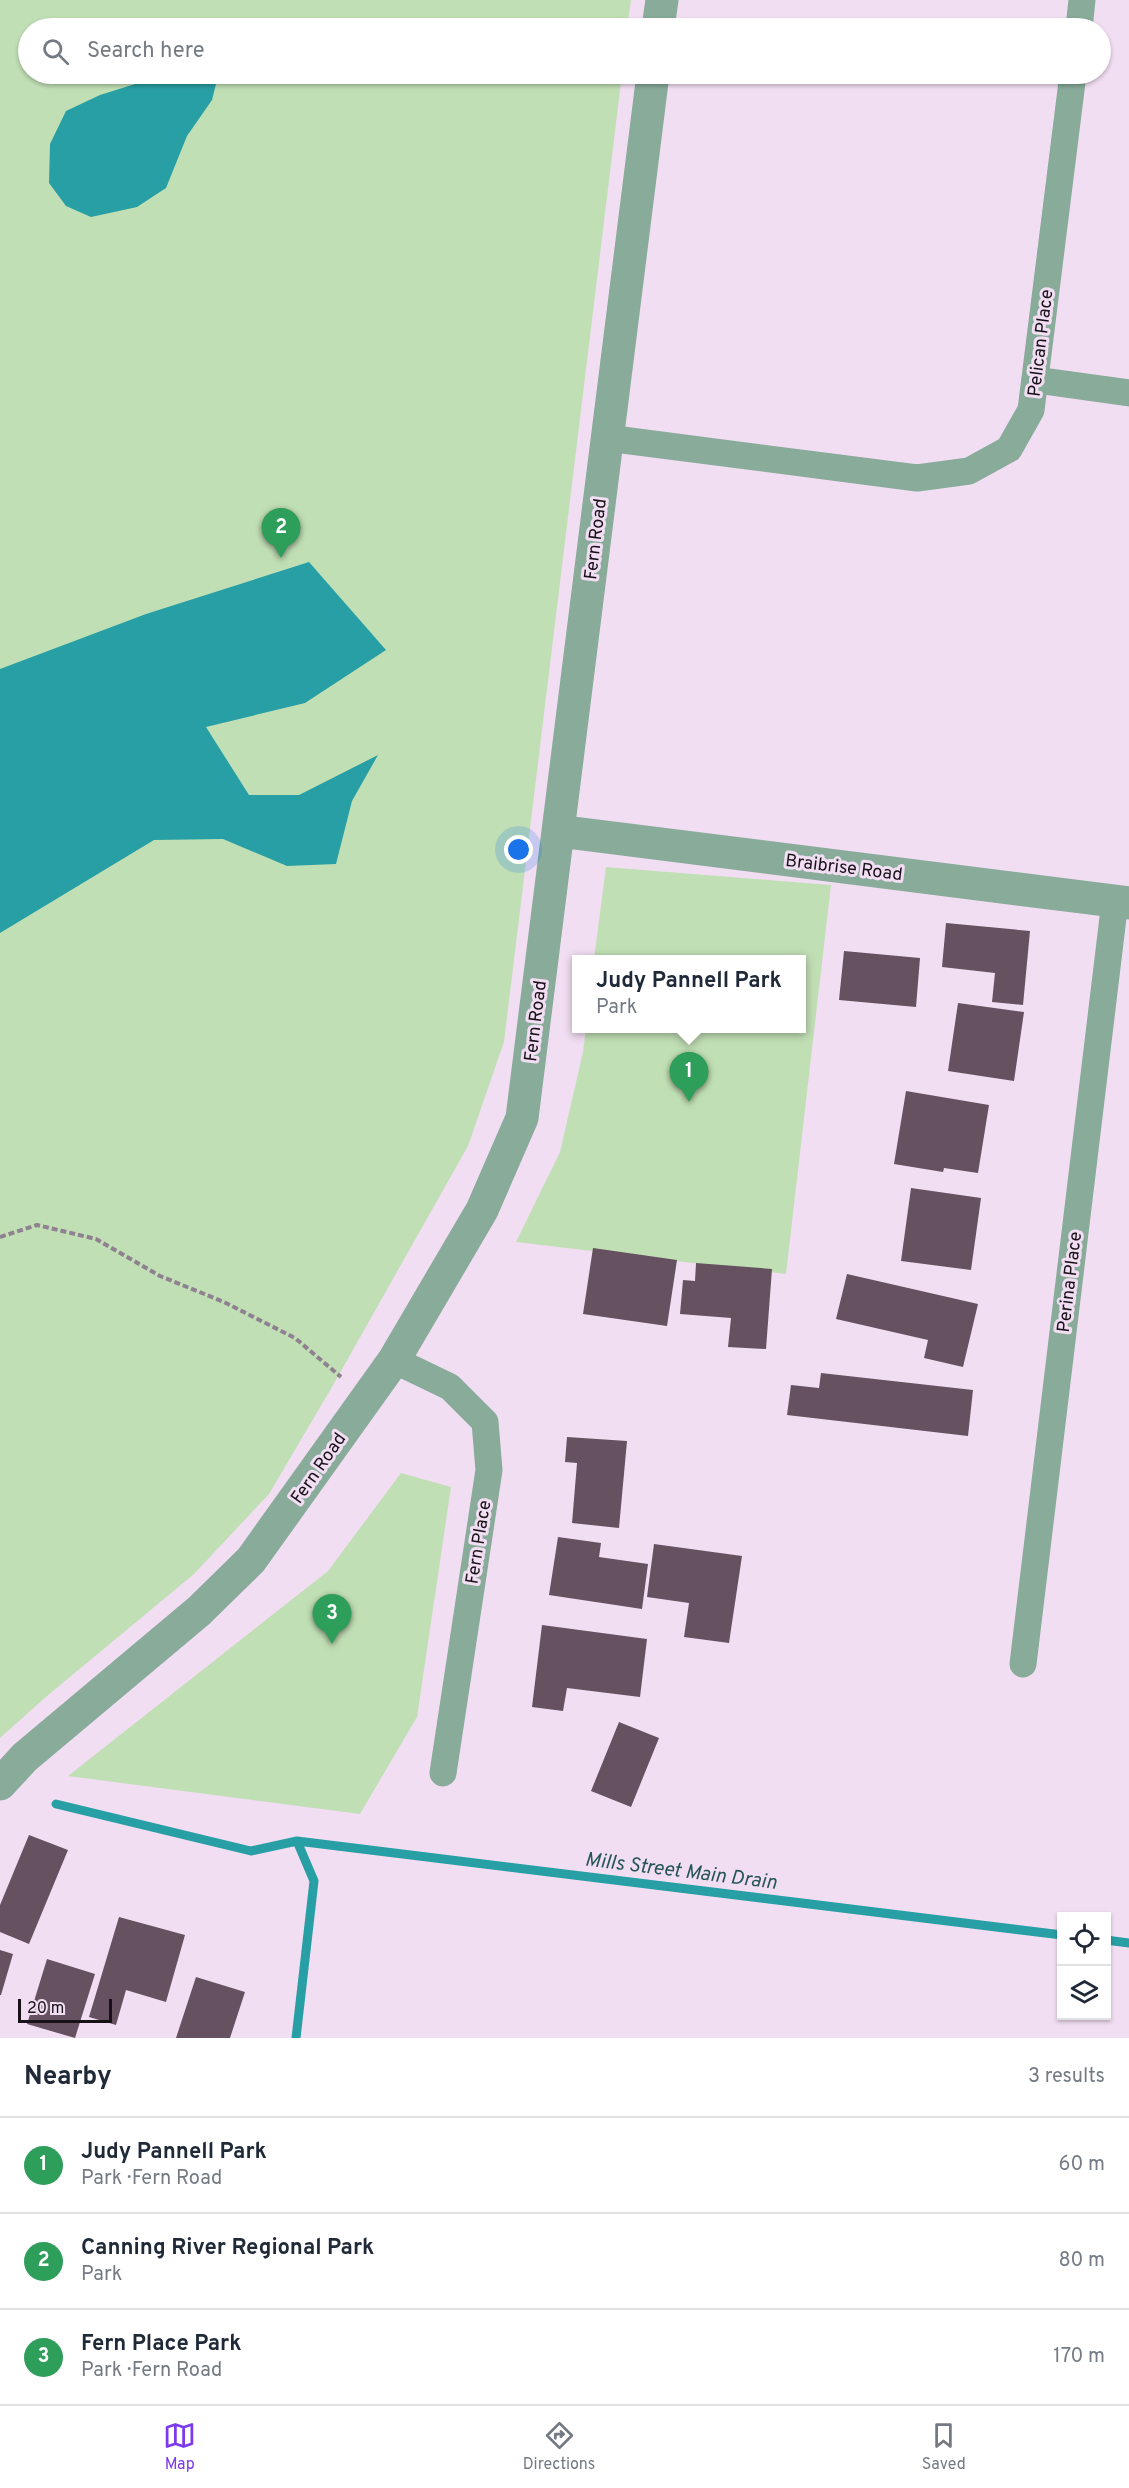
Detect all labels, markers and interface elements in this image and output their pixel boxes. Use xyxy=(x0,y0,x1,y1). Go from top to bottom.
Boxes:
search box xyxy=(18,18,1111,84)
icon: search xyxy=(39,35,72,68)
text: Search here xyxy=(87,38,205,65)
street label: Pelican Place xyxy=(1024,288,1059,398)
street label: Fern Road xyxy=(580,497,613,581)
pin: 2 xyxy=(262,508,300,558)
your location xyxy=(504,835,533,864)
street label: Braibrise Road xyxy=(784,850,904,887)
popup xyxy=(572,955,806,1033)
text: Judy Pannell Park xyxy=(596,968,782,995)
street label: Fern Road xyxy=(520,979,553,1063)
text: Park xyxy=(596,995,637,1021)
pin: 1 xyxy=(670,1052,708,1102)
street label: Perina Place xyxy=(1053,1231,1088,1334)
street label: Fern Road xyxy=(286,1429,352,1509)
street label: Fern Place xyxy=(462,1499,497,1586)
pin: 3 xyxy=(312,1594,352,1644)
water label: Mills Street Main Drain xyxy=(583,1847,778,1897)
map controls xyxy=(1057,1912,1111,2020)
button: locate xyxy=(1057,1912,1111,1966)
button: layers xyxy=(1057,1966,1111,2020)
scale bar xyxy=(18,1996,112,2024)
text: 20 m xyxy=(27,1999,64,2019)
text: Nearby xyxy=(24,2061,112,2094)
text: 3 results xyxy=(1028,2064,1105,2090)
text: Judy Pannell Park xyxy=(81,2139,267,2166)
text: 1 xyxy=(40,2152,48,2178)
text: 60 m xyxy=(1059,2152,1105,2178)
text: Park · Fern Road xyxy=(81,2166,222,2192)
text: Canning River Regional Park xyxy=(81,2235,374,2262)
text: 2 xyxy=(37,2248,50,2274)
text: 80 m xyxy=(1059,2248,1105,2274)
text: Park xyxy=(81,2262,122,2288)
text: Fern Place Park xyxy=(81,2331,241,2358)
text: 3 xyxy=(38,2344,50,2370)
text: 170 m xyxy=(1053,2344,1105,2370)
text: Park · Fern Road xyxy=(81,2358,222,2384)
tab: Map xyxy=(163,2419,196,2475)
tab: Directions xyxy=(523,2419,595,2475)
tab: Saved xyxy=(922,2419,966,2475)

